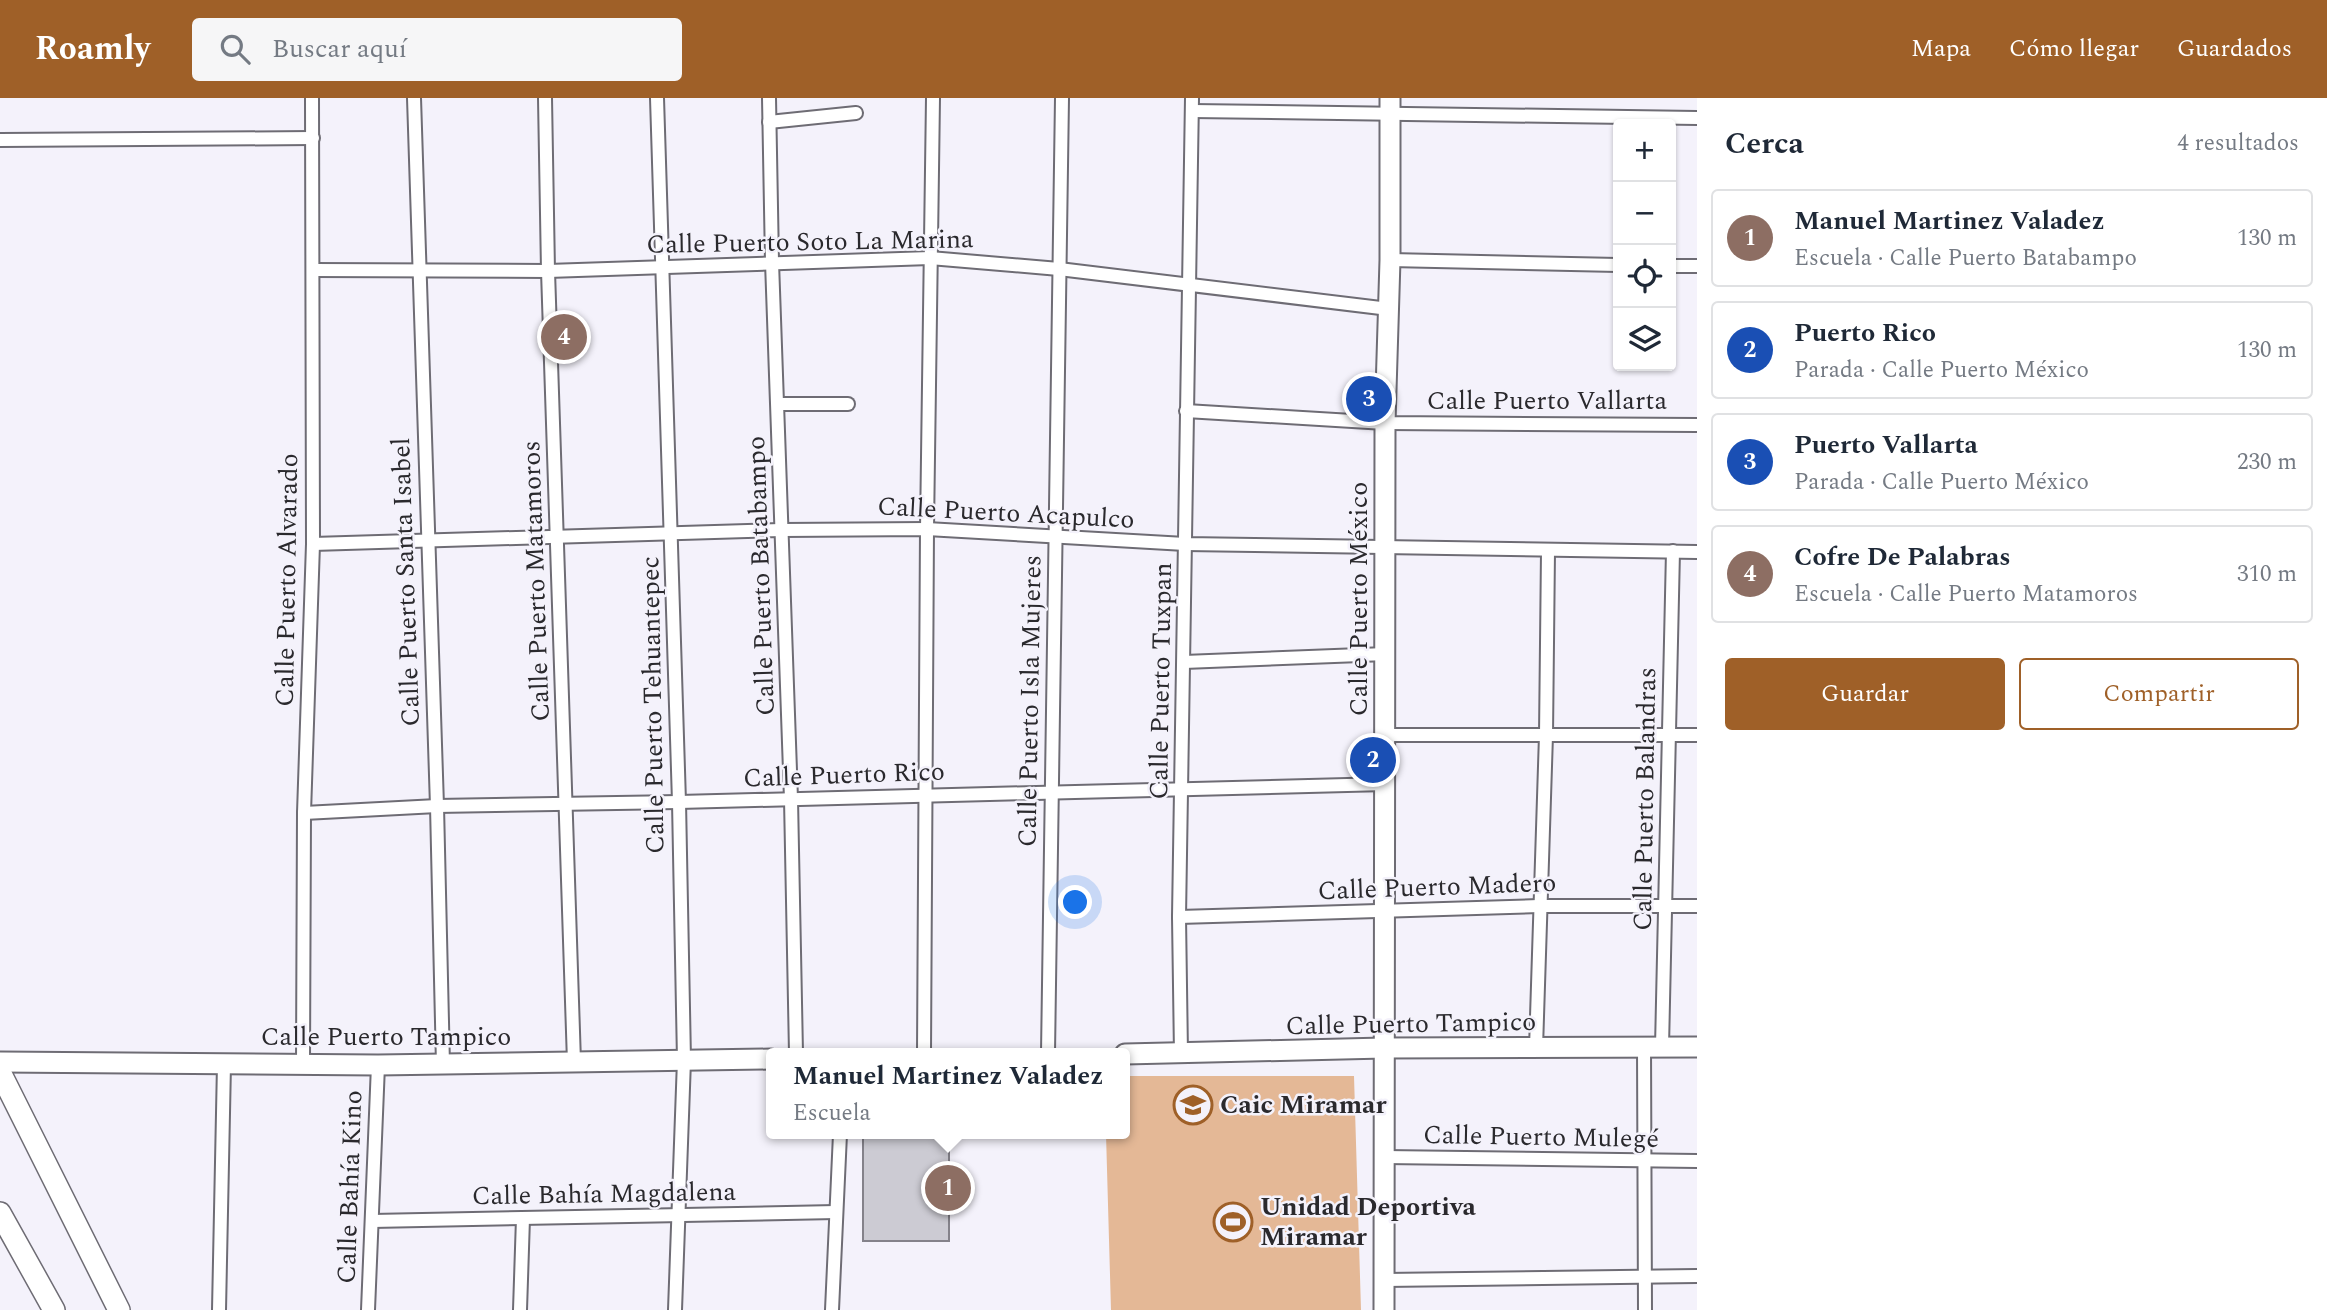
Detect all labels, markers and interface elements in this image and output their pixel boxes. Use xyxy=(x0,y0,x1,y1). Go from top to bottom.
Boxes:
search box xyxy=(192,18,682,81)
text: Roamly xyxy=(35,24,150,74)
text: Buscar aquí xyxy=(272,29,407,69)
icon: search xyxy=(216,30,254,68)
text: Mapa xyxy=(1911,31,1971,67)
text: Cómo llegar xyxy=(2009,31,2139,67)
text: Guardados xyxy=(2177,31,2292,67)
map controls xyxy=(1613,119,1676,371)
button: + xyxy=(1613,119,1676,182)
text: Cerca xyxy=(1725,121,1804,167)
text: 4 resultados xyxy=(2177,126,2299,161)
button: − xyxy=(1613,182,1676,245)
text: Manuel Martinez Valadez xyxy=(1794,201,2104,241)
street label: Calle Puerto Soto La Marina xyxy=(646,219,974,265)
text: 1 xyxy=(1744,221,1756,256)
text: 130 m xyxy=(2237,221,2297,256)
text: Escuela · Calle Puerto Batabampo xyxy=(1794,241,2137,276)
button: locate xyxy=(1613,245,1676,308)
button: layers xyxy=(1613,308,1676,371)
pin: 4 xyxy=(541,311,587,363)
text: Puerto Rico xyxy=(1794,313,1936,353)
text: 2 xyxy=(1744,333,1756,368)
text: 130 m xyxy=(2237,333,2297,368)
text: Parada · Calle Puerto México xyxy=(1794,353,2089,388)
pin: 3 xyxy=(1346,373,1392,425)
street label: Calle Puerto Vallarta xyxy=(1427,381,1667,421)
text: Puerto Vallarta xyxy=(1794,425,1978,465)
street label: Calle Puerto Batabampo xyxy=(736,435,786,717)
street label: Calle Puerto Santa Isabel xyxy=(381,437,431,727)
street label: Calle Puerto Matamoros xyxy=(511,440,561,722)
text: 3 xyxy=(1744,445,1756,480)
text: 230 m xyxy=(2237,445,2297,480)
street label: Calle Puerto Alvarado xyxy=(265,453,309,707)
text: Parada · Calle Puerto México xyxy=(1794,465,2089,500)
street label: Calle Puerto México xyxy=(1339,482,1379,716)
street label: Calle Puerto Acapulco xyxy=(876,486,1136,540)
text: Cofre De Palabras xyxy=(1794,537,2011,577)
street label: Calle Puerto Isla Mujeres xyxy=(1007,555,1053,847)
street label: Calle Puerto Tehuantepec xyxy=(630,556,676,854)
text: 4 xyxy=(1744,557,1756,592)
text: 310 m xyxy=(2237,557,2297,592)
street label: Calle Puerto Tuxpan xyxy=(1139,562,1183,800)
text: Escuela · Calle Puerto Matamoros xyxy=(1794,577,2138,612)
button: Guardar xyxy=(1725,658,2005,730)
button: Compartir xyxy=(2019,658,2299,730)
street label: Calle Puerto Balandras xyxy=(1623,667,1667,931)
pin: 2 xyxy=(1350,734,1396,786)
street label: Calle Puerto Rico xyxy=(743,751,945,799)
street label: Calle Puerto Madero xyxy=(1317,863,1557,911)
your location xyxy=(1058,885,1092,919)
street label: Calle Puerto Tampico xyxy=(1285,1002,1537,1046)
street label: Calle Puerto Tampico xyxy=(261,1017,511,1057)
popup xyxy=(766,1048,1130,1139)
text: Manuel Martinez Valadez xyxy=(793,1056,1103,1096)
school or university icon: Caic Miramar xyxy=(1172,1084,1214,1126)
place label: Caic Miramar xyxy=(1220,1085,1387,1125)
street label: Calle Bahía Kino xyxy=(327,1090,373,1284)
text: Escuela xyxy=(793,1096,871,1131)
street label: Calle Puerto Mulegé xyxy=(1423,1115,1659,1159)
pin: 1 xyxy=(925,1162,971,1214)
street label: Calle Bahía Magdalena xyxy=(471,1172,737,1216)
place label: Unidad Deportiva Miramar xyxy=(1260,1187,1477,1257)
sports icon: Unidad Deportiva Miramar xyxy=(1212,1201,1254,1243)

